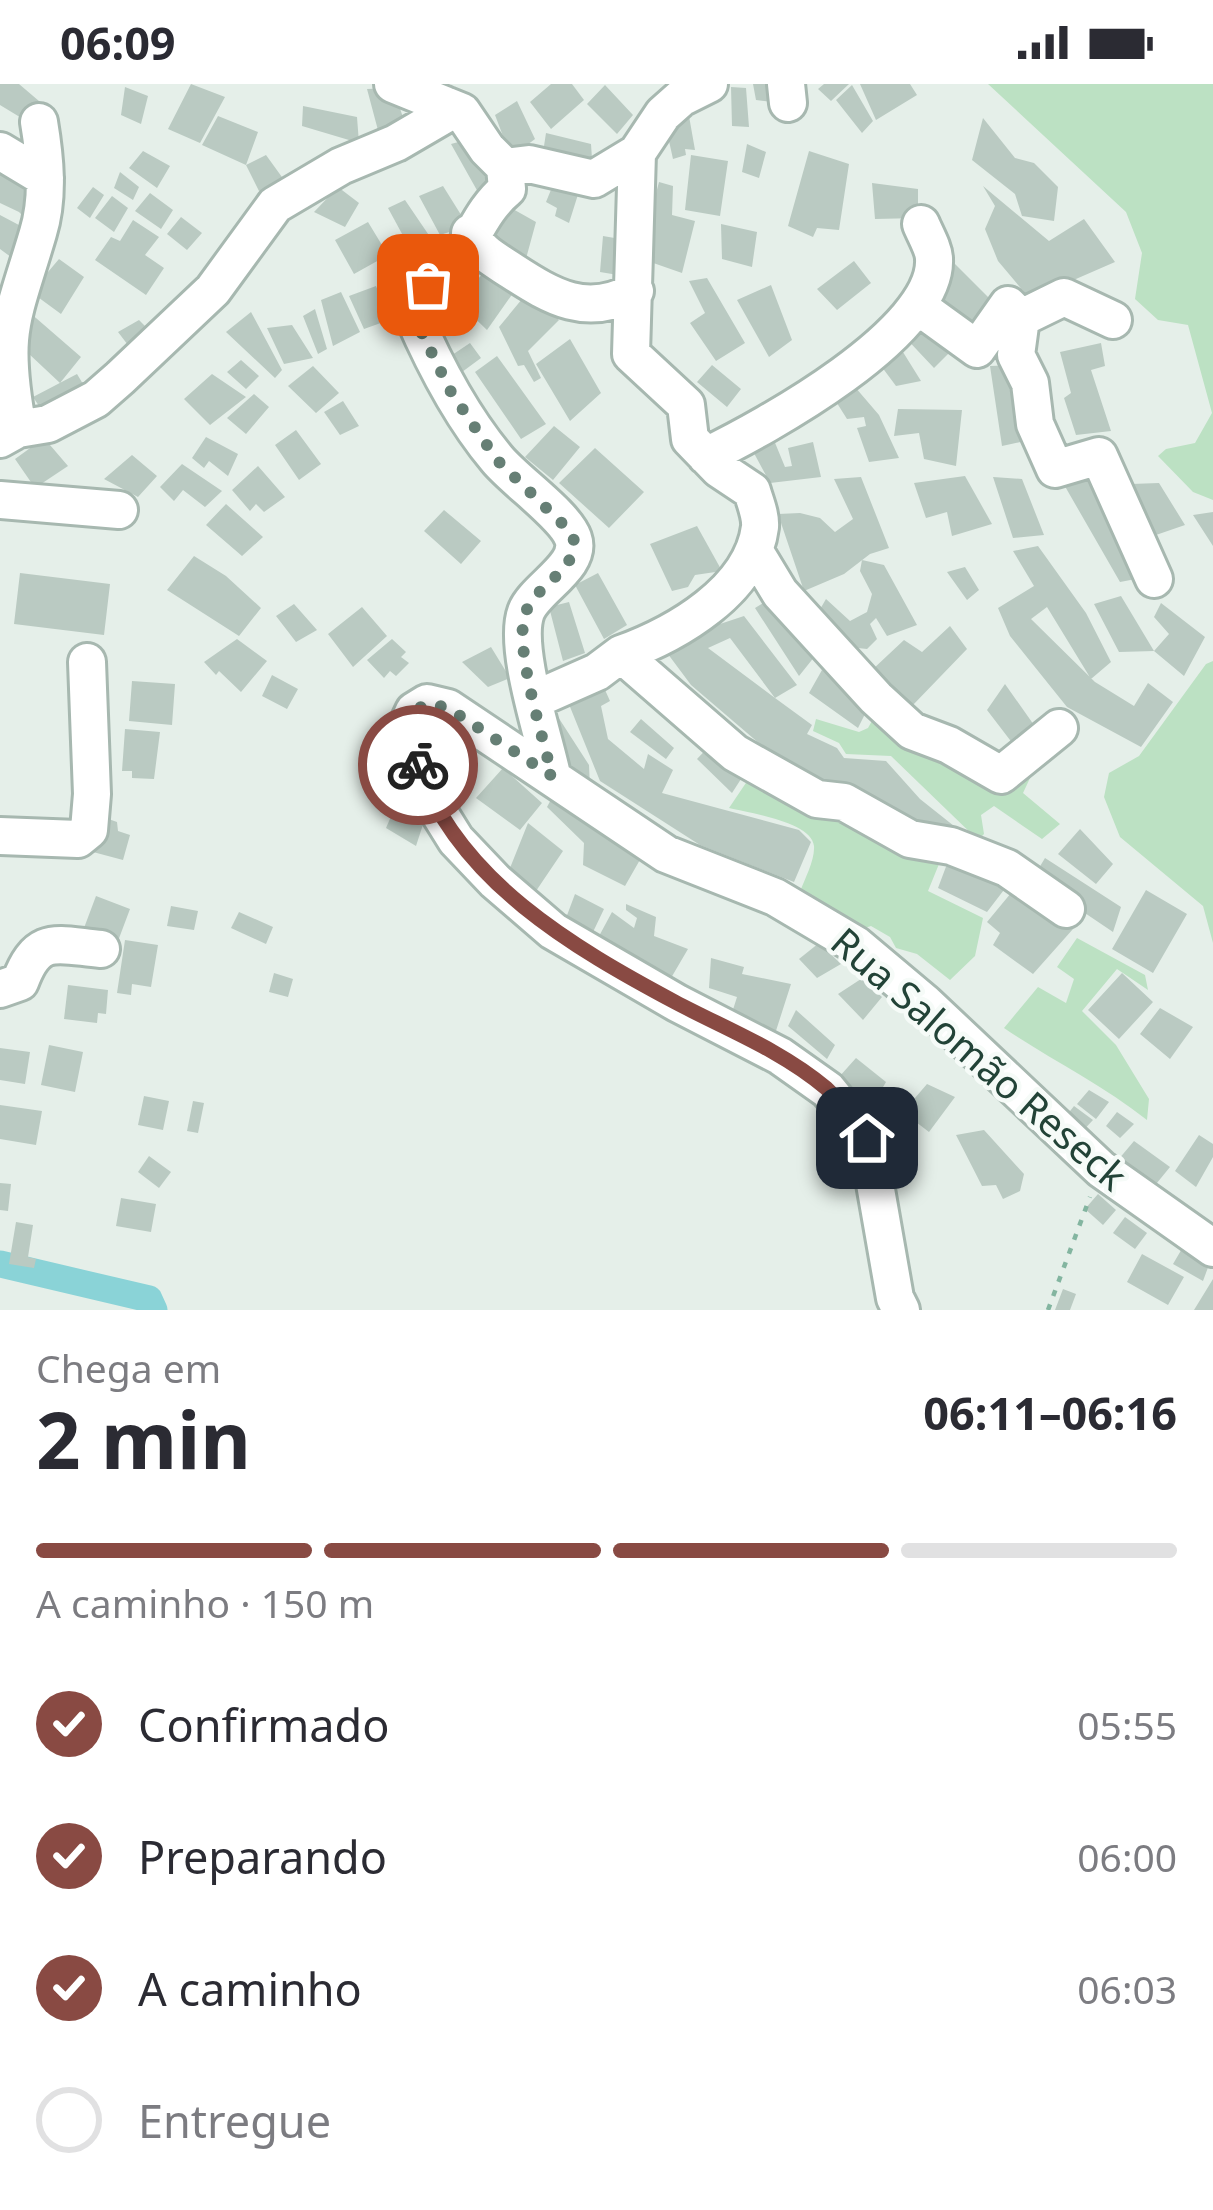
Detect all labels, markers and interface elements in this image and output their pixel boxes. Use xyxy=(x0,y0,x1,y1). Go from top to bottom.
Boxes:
text: 06:09 xyxy=(60,12,176,73)
pin xyxy=(377,234,479,336)
icon: bag xyxy=(395,252,461,318)
courier xyxy=(358,705,478,825)
icon: bike xyxy=(385,732,451,798)
street label: Rua Salomão Reseck xyxy=(821,915,1139,1201)
pin xyxy=(816,1087,918,1189)
icon: home xyxy=(834,1105,900,1171)
text: Chega em xyxy=(36,1341,221,1394)
text: 06:11–06:16 xyxy=(923,1382,1177,1443)
text: 2 min xyxy=(36,1386,251,1492)
text: A caminho · 150 m xyxy=(36,1576,374,1629)
icon: check xyxy=(36,1691,102,1757)
text: Confirmado xyxy=(138,1694,389,1755)
text: 05:55 xyxy=(1077,1698,1177,1751)
icon: check xyxy=(36,1823,102,1889)
text: Preparando xyxy=(138,1826,387,1887)
text: 06:00 xyxy=(1077,1830,1177,1883)
icon: check xyxy=(36,1955,102,2021)
text: A caminho xyxy=(138,1958,362,2019)
text: 06:03 xyxy=(1077,1962,1177,2015)
text: Entregue xyxy=(138,2090,331,2151)

